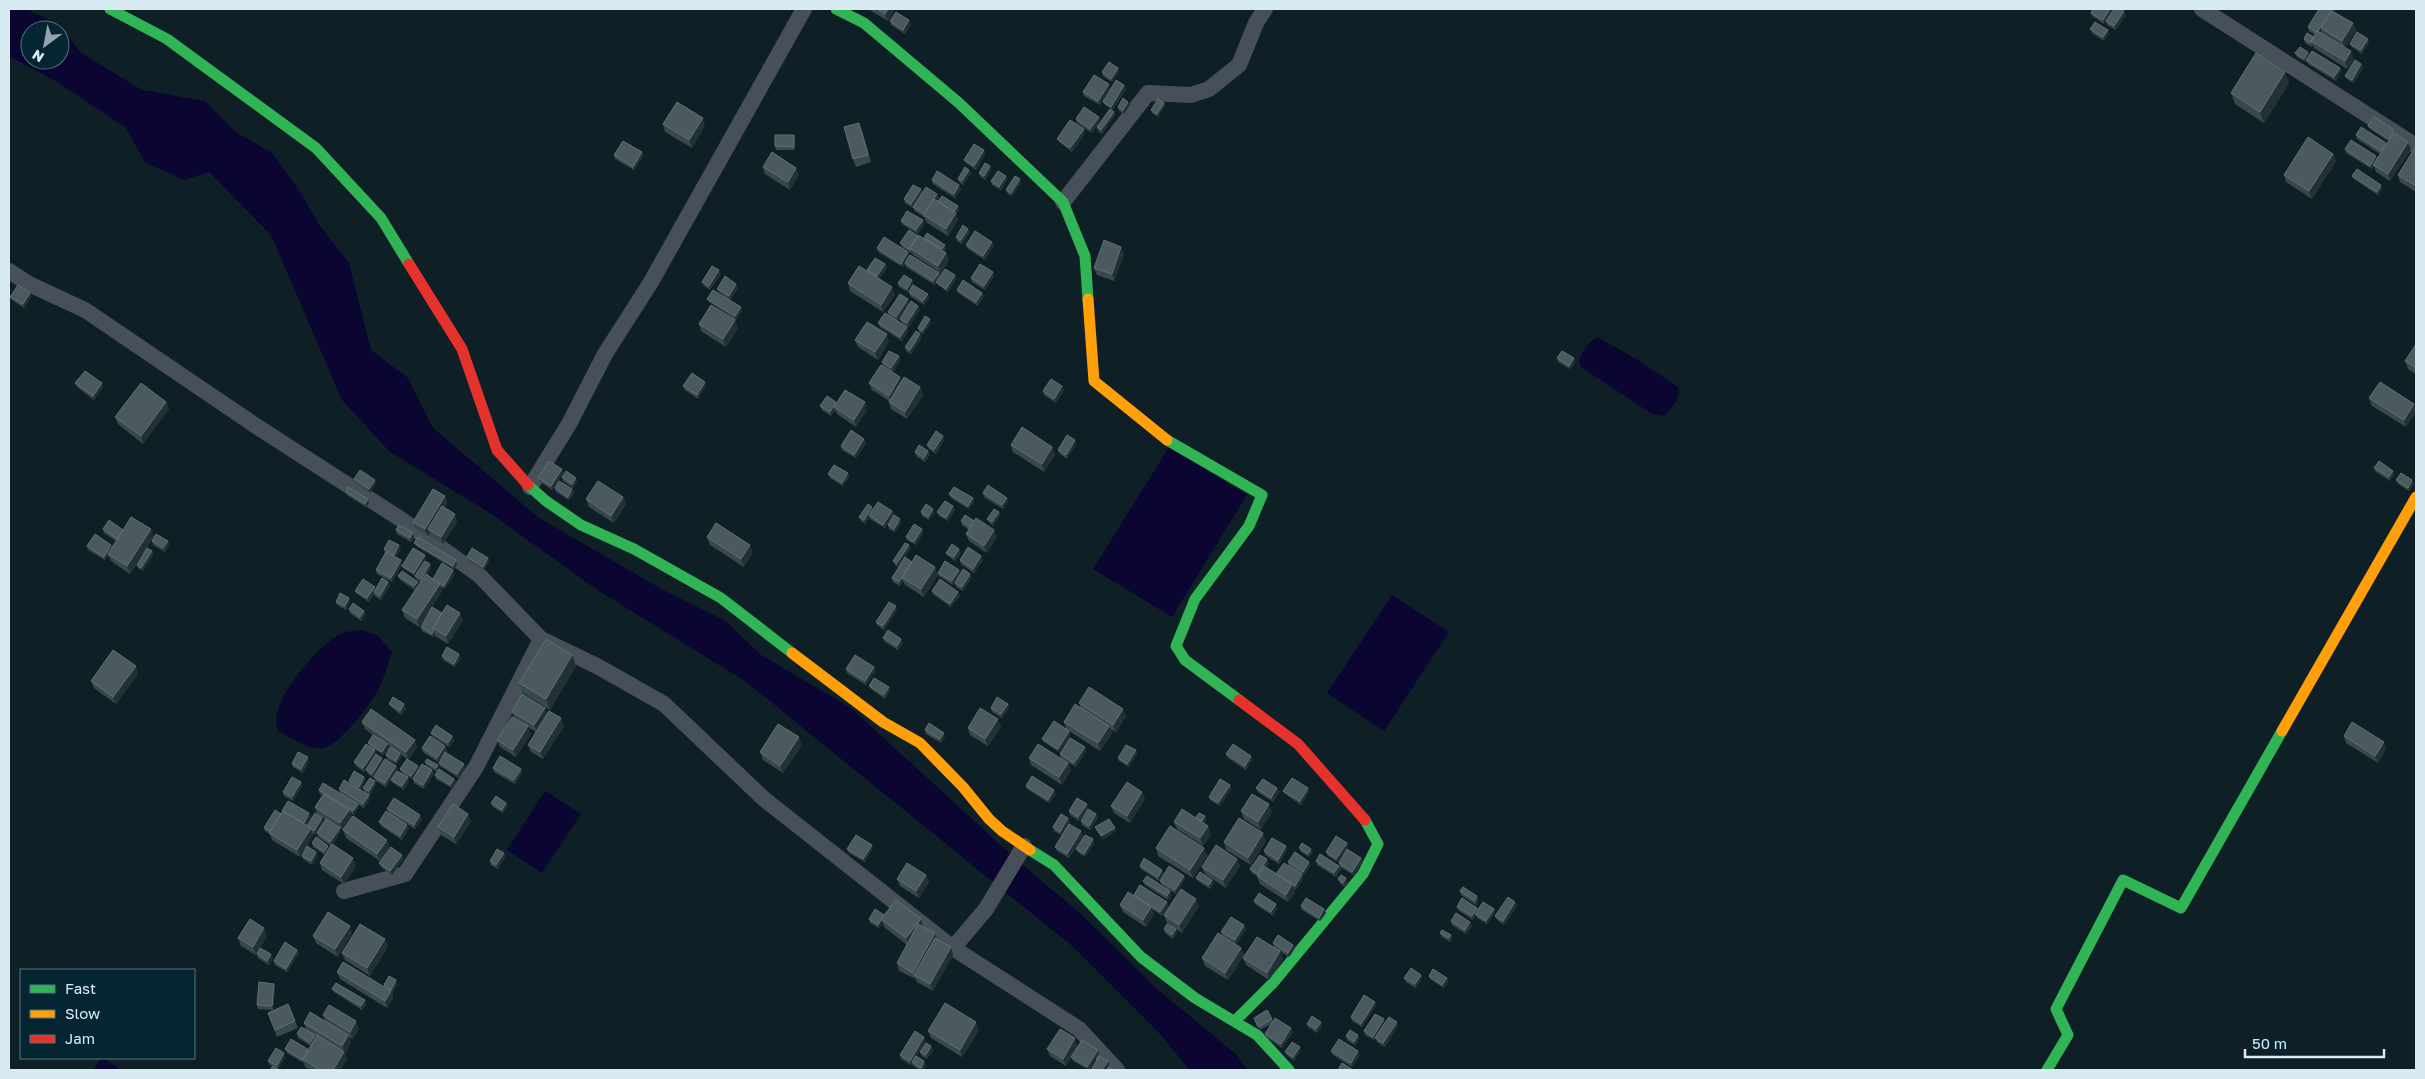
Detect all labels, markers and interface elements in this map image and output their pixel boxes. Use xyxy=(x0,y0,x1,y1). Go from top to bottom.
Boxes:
north arrow xyxy=(20,20,70,70)
text: N xyxy=(29,46,47,66)
legend xyxy=(20,969,195,1059)
text: Fast xyxy=(65,979,96,997)
text: Slow xyxy=(65,1004,100,1022)
scale bar xyxy=(2245,1026,2384,1058)
text: Jam xyxy=(65,1029,95,1047)
text: 50 m xyxy=(2252,1034,2287,1052)

